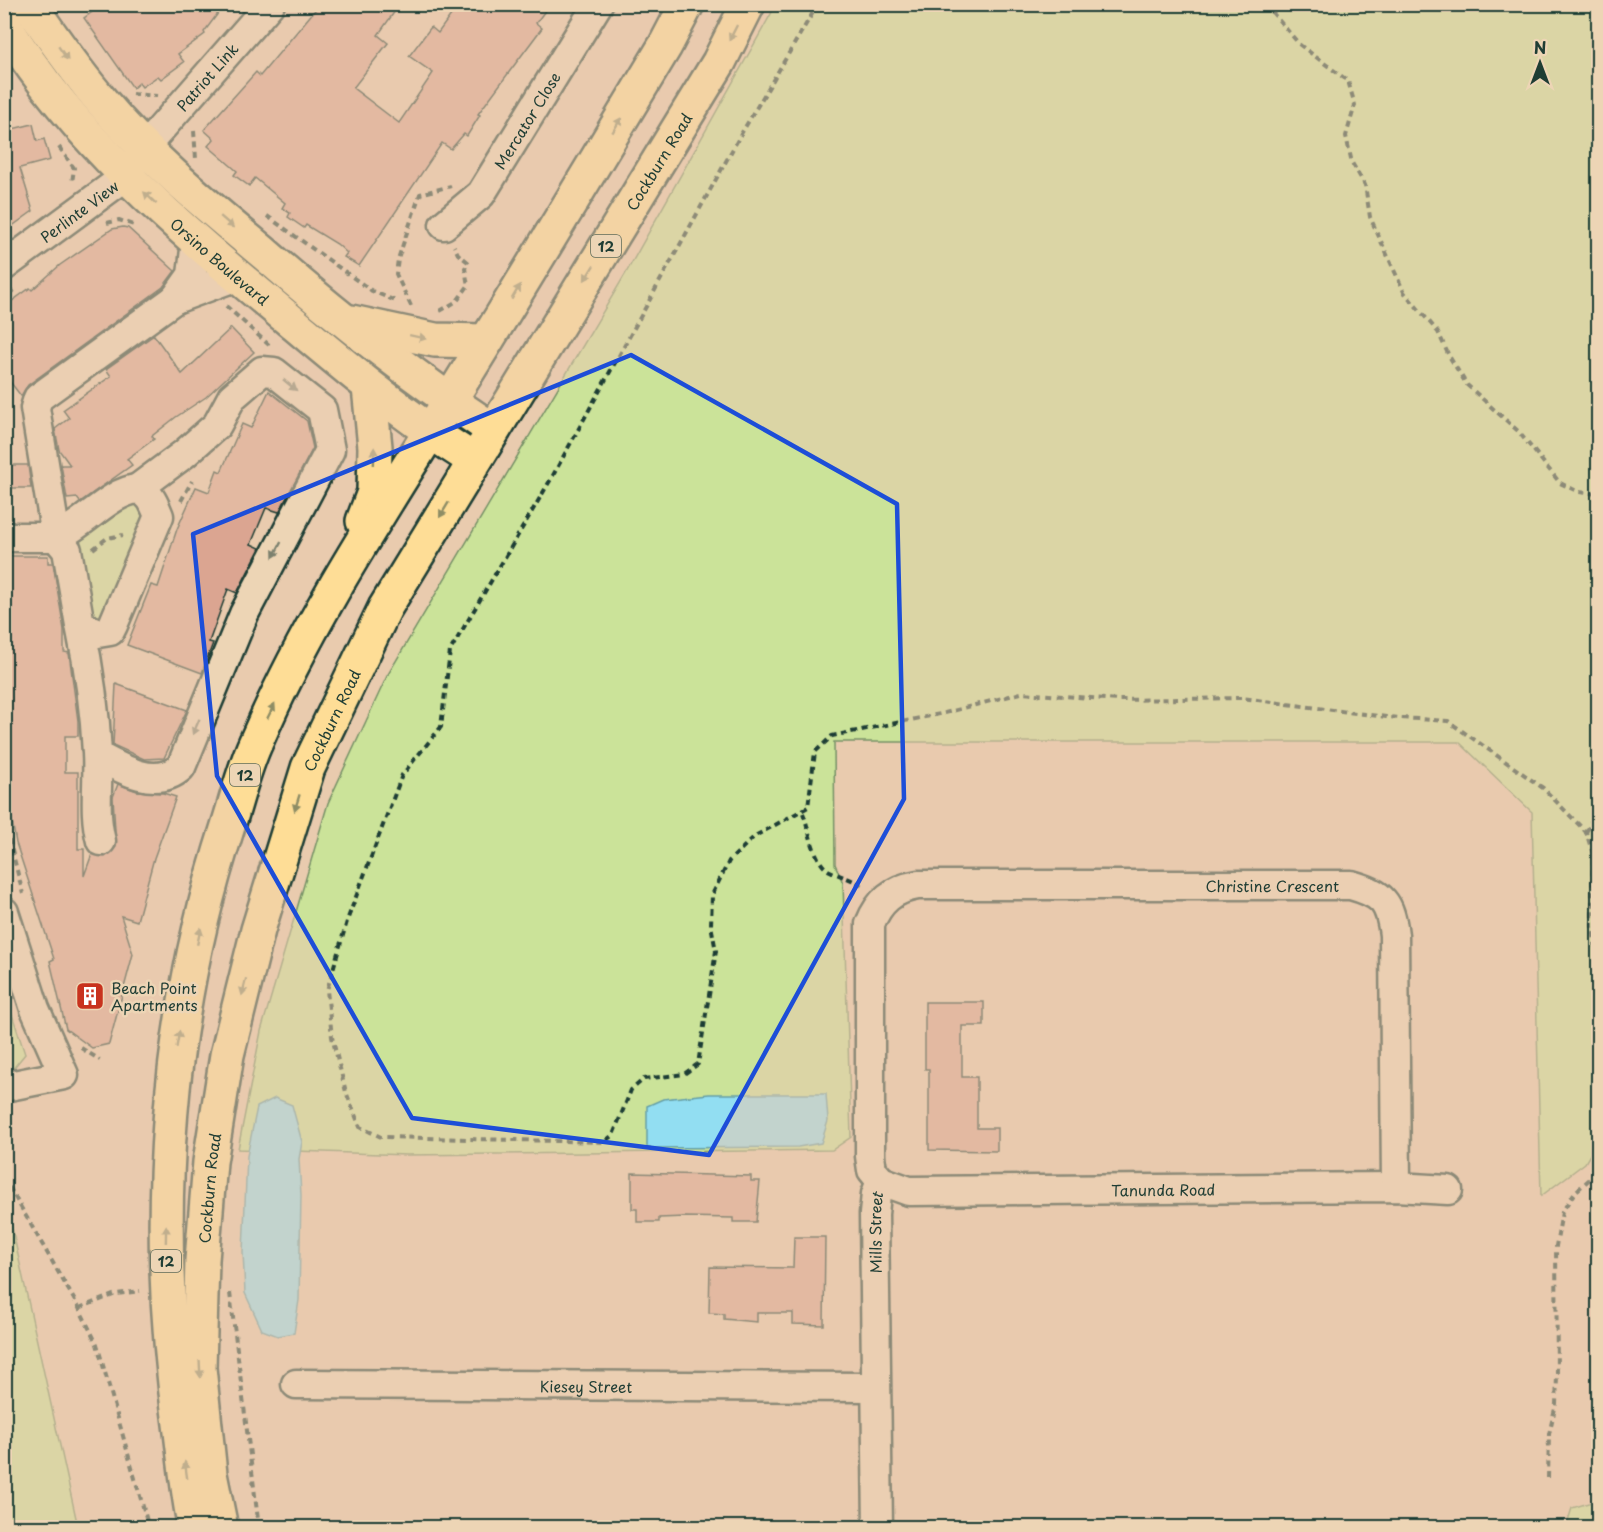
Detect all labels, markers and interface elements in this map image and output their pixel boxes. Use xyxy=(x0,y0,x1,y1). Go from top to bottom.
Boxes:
one-way arrow xyxy=(729,25,738,42)
north arrow xyxy=(1510,33,1570,93)
text: N xyxy=(1534,35,1546,59)
street label: Patriot Link xyxy=(170,37,243,116)
one-way arrow xyxy=(56,45,68,60)
street label: Mercator Close xyxy=(488,67,565,173)
street label: Cockburn Road xyxy=(620,108,697,215)
one-way arrow xyxy=(612,117,623,133)
street label: Perlinte View xyxy=(35,174,123,247)
one-way arrow xyxy=(142,191,157,205)
street label: Orsino Boulevard xyxy=(166,212,275,310)
one-way arrow xyxy=(219,215,234,228)
road number: 12 xyxy=(591,235,621,257)
one-way arrow xyxy=(584,265,595,281)
one-way arrow xyxy=(511,283,522,300)
one-way arrow xyxy=(409,332,428,342)
one-way arrow xyxy=(282,378,298,391)
one-way arrow xyxy=(369,446,379,465)
one-way arrow xyxy=(439,502,449,519)
one-way arrow xyxy=(272,542,282,559)
street label: Cockburn Road xyxy=(297,665,366,775)
one-way arrow xyxy=(266,703,275,720)
one-way arrow xyxy=(191,719,201,737)
road number: 12 xyxy=(230,764,260,786)
one-way arrow xyxy=(292,794,301,812)
street label: Christine Crescent xyxy=(1205,874,1339,897)
one-way arrow xyxy=(195,927,204,946)
place label: Beach Point Apartments xyxy=(111,976,198,1016)
one-way arrow xyxy=(239,978,248,996)
building icon: Beach Point Apartments xyxy=(74,980,106,1012)
one-way arrow xyxy=(173,1030,182,1049)
street label: Cockburn Road xyxy=(192,1131,226,1244)
street label: Tanunda Road xyxy=(1111,1177,1215,1201)
street label: Mills Street xyxy=(862,1187,888,1273)
one-way arrow xyxy=(162,1224,171,1243)
road number: 12 xyxy=(151,1250,181,1272)
one-way arrow xyxy=(195,1359,204,1378)
street label: Kiesey Street xyxy=(540,1374,633,1397)
one-way arrow xyxy=(182,1460,191,1479)

